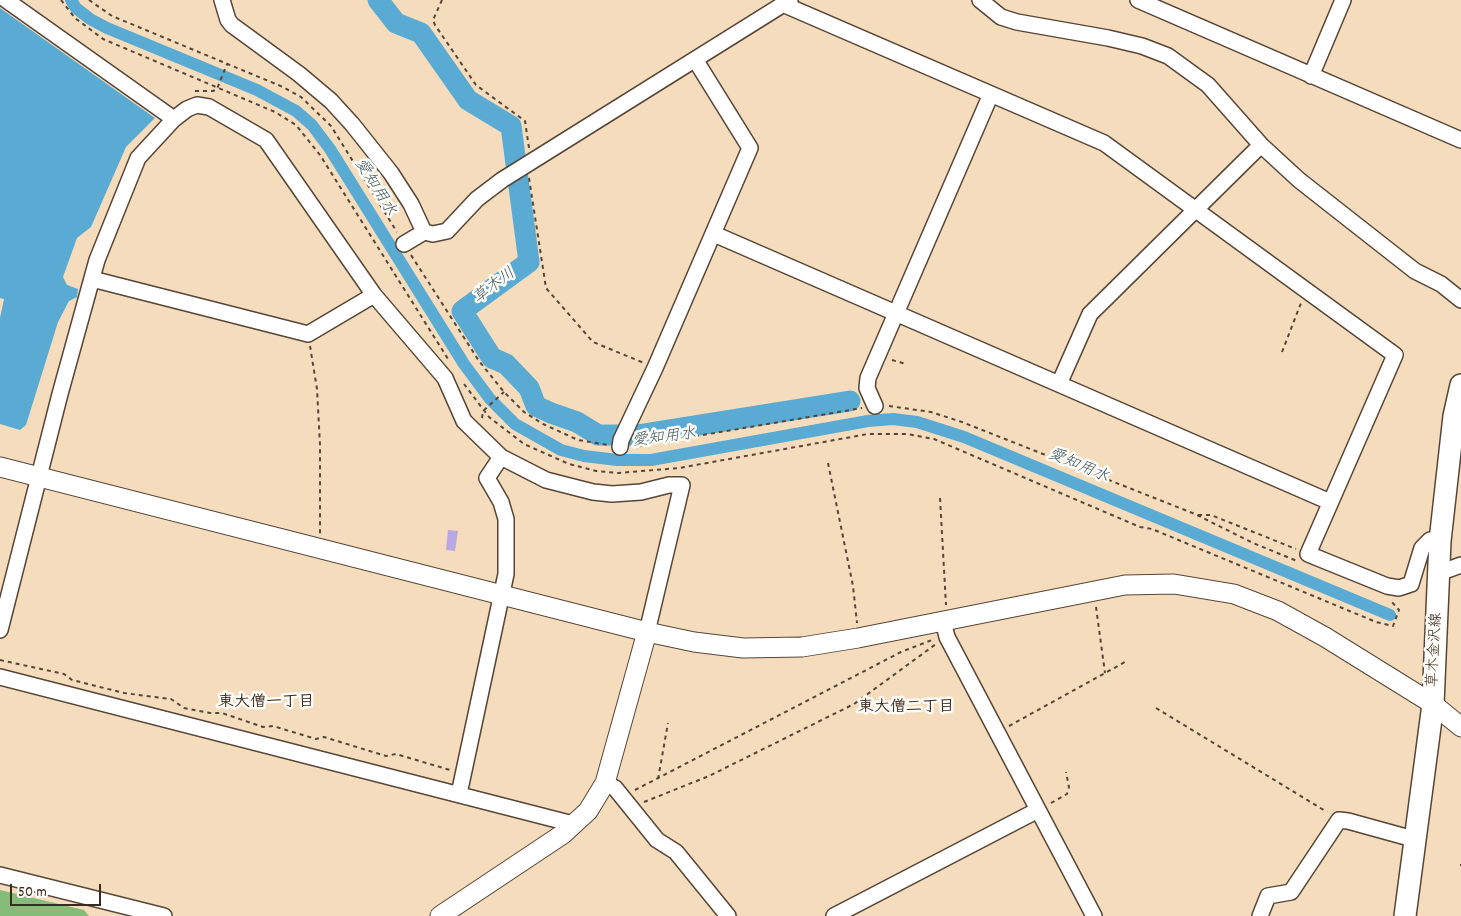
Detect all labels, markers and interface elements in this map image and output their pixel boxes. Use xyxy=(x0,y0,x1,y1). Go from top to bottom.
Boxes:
water label: 愛知用水 xyxy=(349,156,399,220)
water label: 草木川 xyxy=(470,265,520,309)
water label: 愛知用水 xyxy=(631,426,697,452)
water label: 愛知用水 xyxy=(1045,446,1111,488)
street label: 草木金沢線 xyxy=(1425,612,1447,688)
district label: 東大僧一丁目 xyxy=(218,694,314,714)
district label: 東大僧二丁目 xyxy=(858,699,954,719)
scale bar xyxy=(12,874,104,906)
text: 50 m xyxy=(18,882,47,904)

